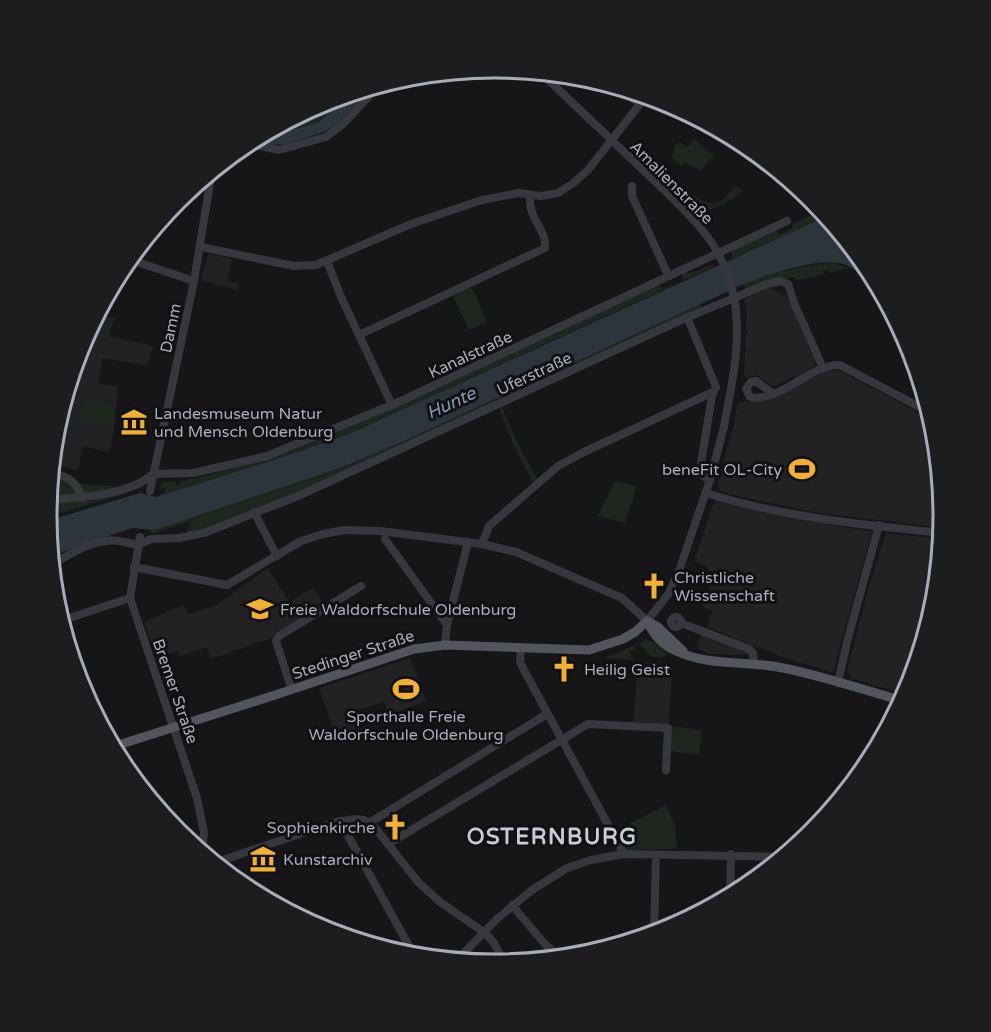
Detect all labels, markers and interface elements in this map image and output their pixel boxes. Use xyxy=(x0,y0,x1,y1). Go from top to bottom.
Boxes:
street label: Amalienstraße xyxy=(625,137,717,229)
street label: Damm xyxy=(156,302,186,355)
street label: Kanalstraße xyxy=(425,327,515,383)
street label: Uferstraße xyxy=(494,348,575,400)
water label: Hunte xyxy=(423,382,480,424)
place label: Landesmuseum Natur und Mensch Oldenburg xyxy=(154,404,333,442)
museum icon: Landesmuseum Natur und Mensch Oldenburg xyxy=(119,407,149,437)
sports icon: beneFit OL-City xyxy=(787,454,817,484)
place label: beneFit OL-City xyxy=(662,460,782,480)
place label: Christliche Wissenschaft xyxy=(674,568,775,606)
church icon: Christliche Wissenschaft xyxy=(639,571,669,601)
school or university icon: Freie Waldorfschule Oldenburg xyxy=(245,594,275,624)
place label: Freie Waldorfschule Oldenburg xyxy=(280,600,516,620)
street label: Stedinger Straße xyxy=(290,626,417,684)
street label: Bremer Straße xyxy=(148,636,202,746)
church icon: Heilig Geist xyxy=(549,654,579,684)
place label: Heilig Geist xyxy=(584,660,670,680)
sports icon: Sporthalle Freie Waldorfschule Oldenburg xyxy=(391,674,421,704)
place label: Sporthalle Freie Waldorfschule Oldenburg xyxy=(309,707,503,745)
church icon: Sophienkirche xyxy=(380,812,410,842)
place label: Sophienkirche xyxy=(267,818,375,838)
district label: OSTERNBURG xyxy=(467,824,637,850)
museum icon: Kunstarchiv xyxy=(248,844,278,874)
place label: Kunstarchiv xyxy=(283,850,373,870)

